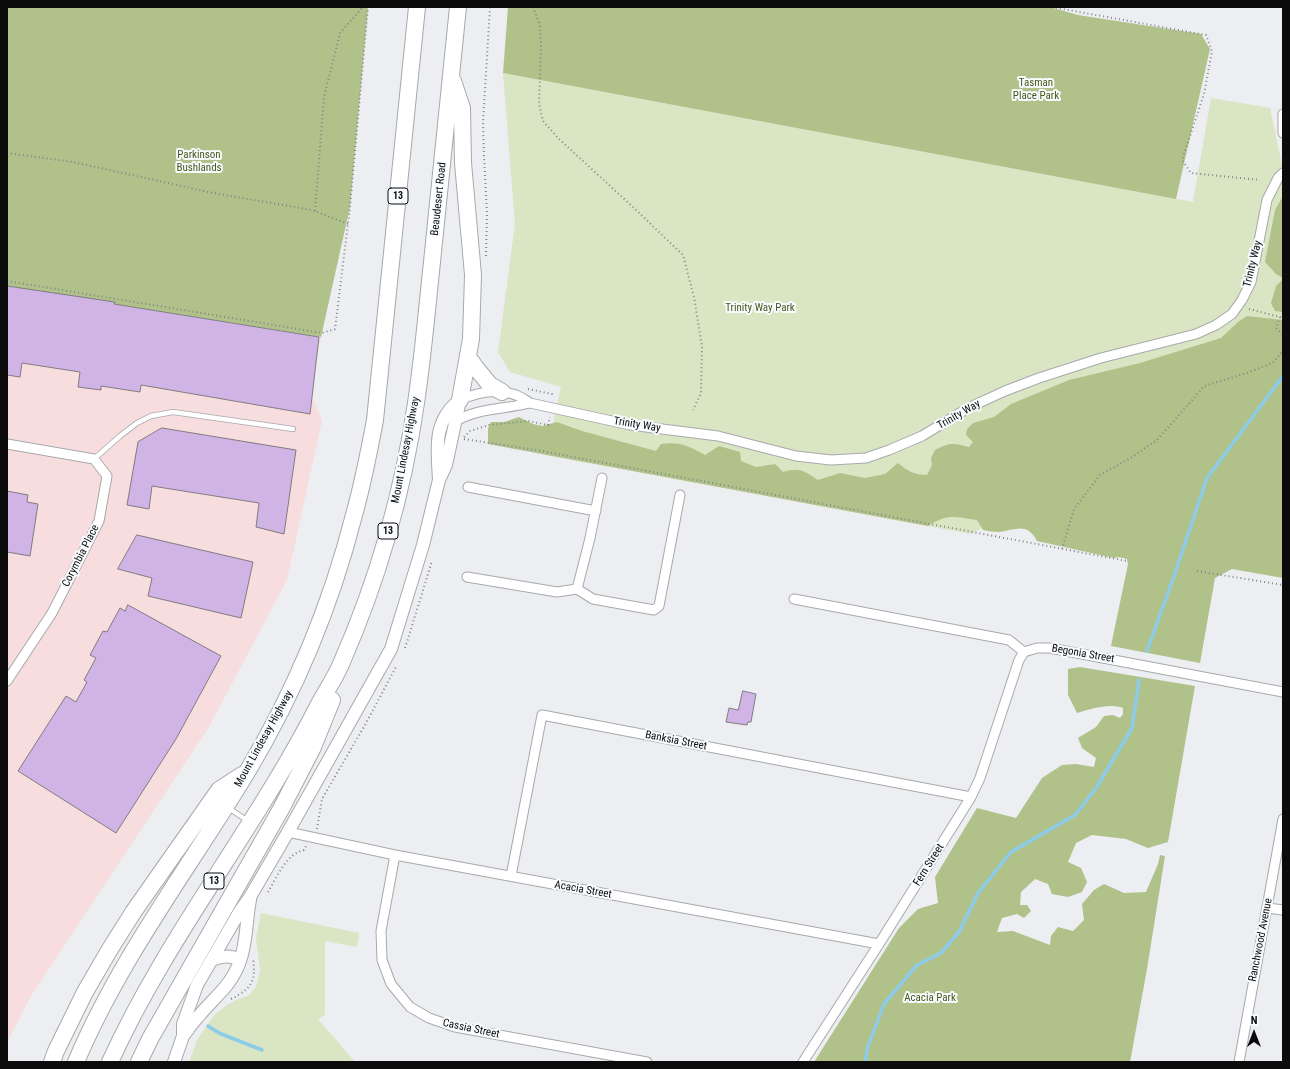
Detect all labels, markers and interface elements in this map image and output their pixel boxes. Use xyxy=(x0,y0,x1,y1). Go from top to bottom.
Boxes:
park label: Tasman Place Park xyxy=(1013,76,1059,102)
park label: Parkinson Bushlands xyxy=(176,148,222,174)
street label: Beaudesert Road xyxy=(429,162,449,236)
road number: 13 xyxy=(388,188,408,204)
street label: Trinity Way xyxy=(1241,239,1265,289)
park label: Trinity Way Park xyxy=(725,301,795,315)
street label: Mount Lindesay Highway xyxy=(389,396,423,504)
street label: Trinity Way xyxy=(935,397,983,433)
street label: Trinity Way xyxy=(613,415,661,435)
street label: Corymbia Place xyxy=(60,523,102,589)
road number: 13 xyxy=(378,523,398,539)
street label: Begonia Street xyxy=(1051,642,1115,666)
street label: Mount Lindesay Highway xyxy=(232,688,296,790)
street label: Banksia Street xyxy=(644,729,708,753)
street label: Fern Street xyxy=(911,841,947,889)
road number: 13 xyxy=(204,873,224,889)
street label: Acacia Street xyxy=(553,878,613,902)
street label: Ranchwood Avenue xyxy=(1246,897,1276,983)
park label: Acacia Park xyxy=(904,991,956,1005)
north arrow xyxy=(1234,1013,1274,1053)
text: N xyxy=(1251,1014,1257,1027)
street label: Cassia Street xyxy=(441,1017,501,1041)

